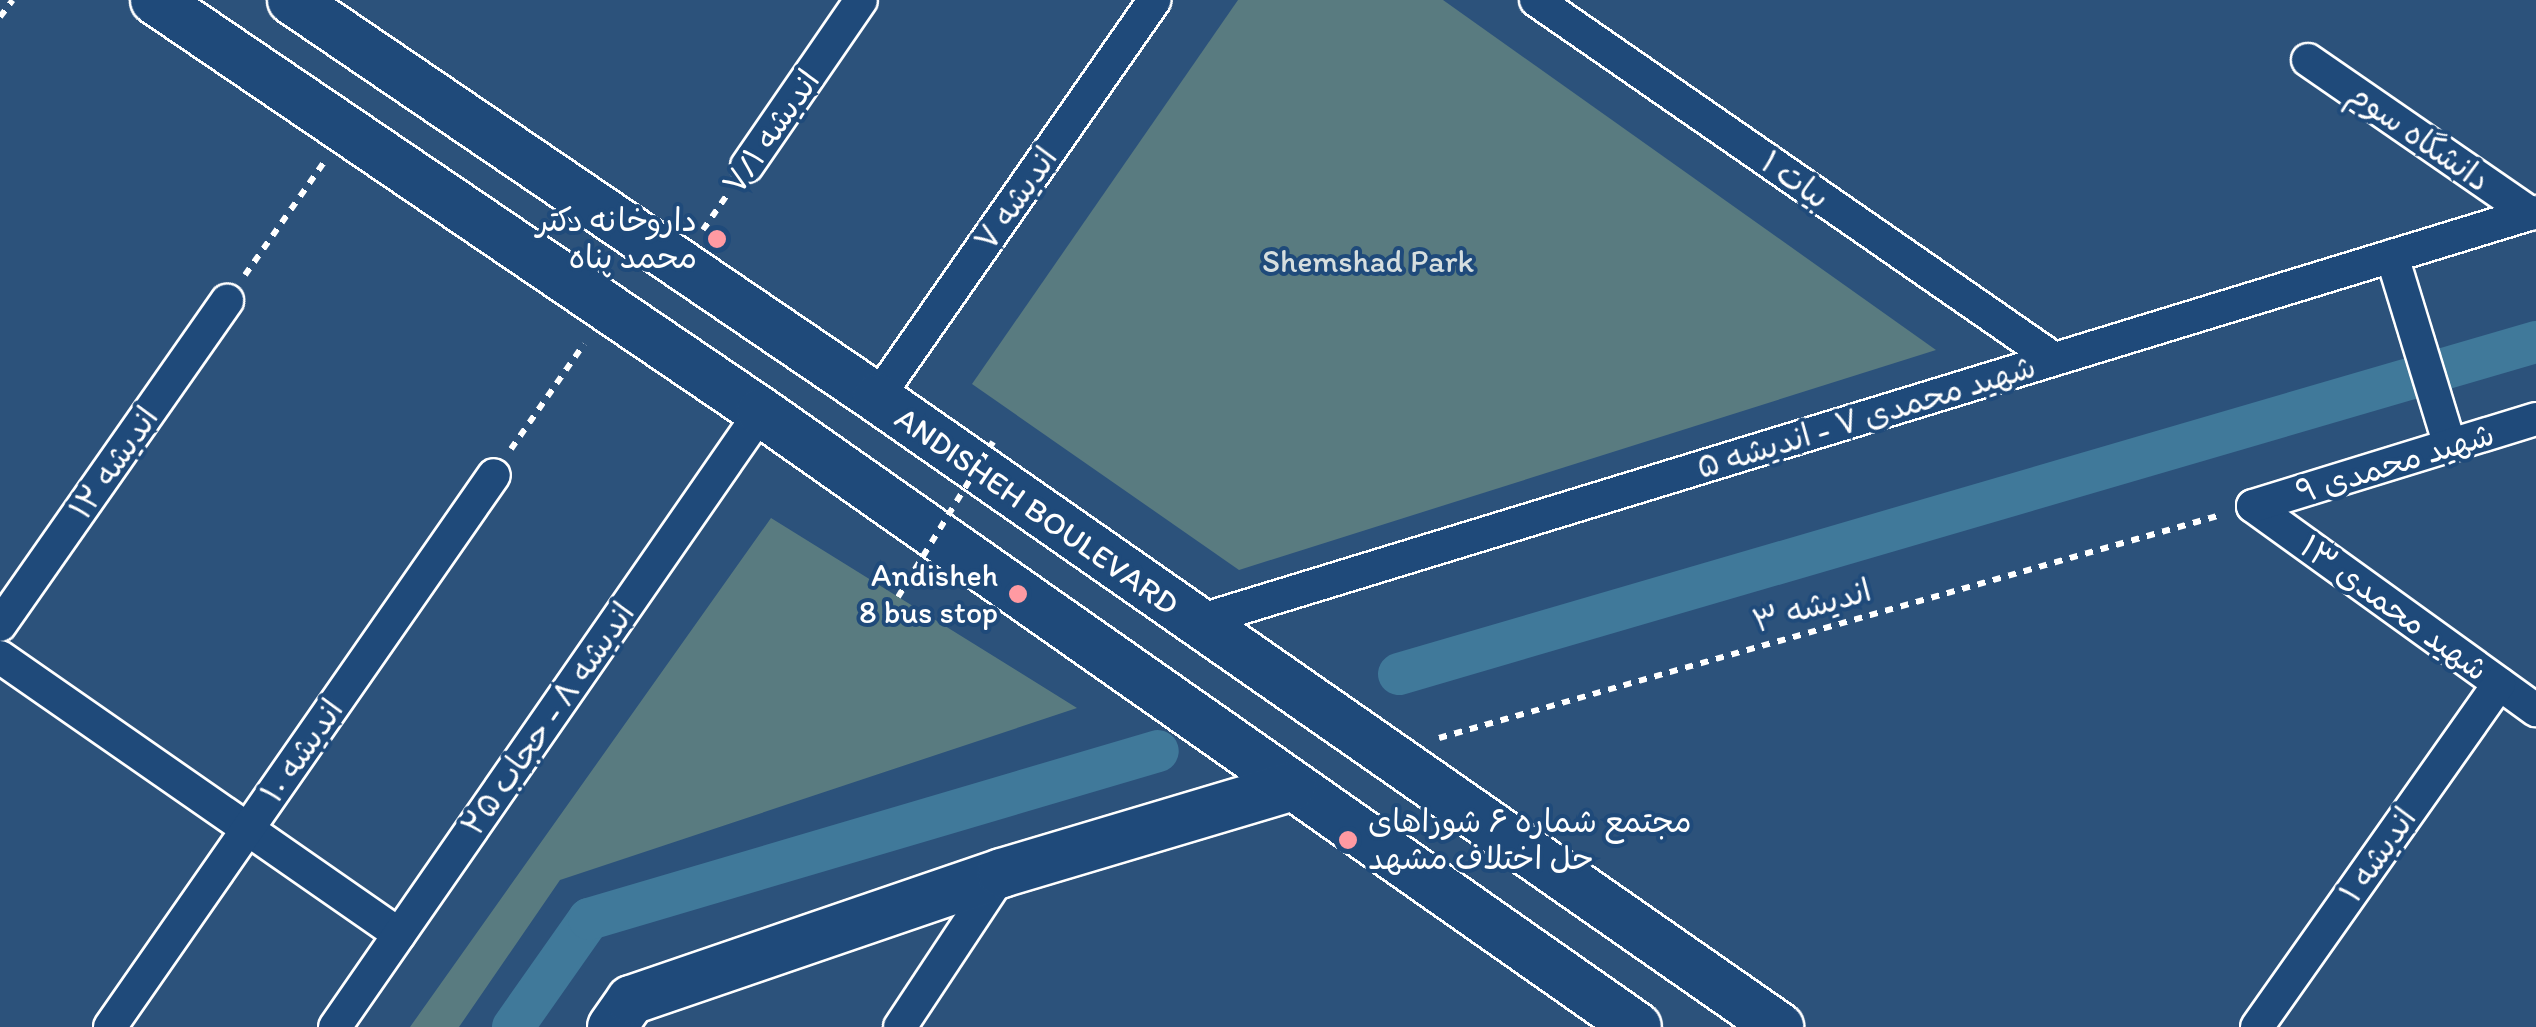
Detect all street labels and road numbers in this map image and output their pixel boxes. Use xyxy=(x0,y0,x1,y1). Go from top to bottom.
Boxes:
street label: اندیشه ۷/۱ xyxy=(714,62,828,202)
street label: دانشگاه سوم xyxy=(2341,74,2497,200)
street label: اندیشه ۷ xyxy=(966,140,1066,258)
street label: بیات ۱ xyxy=(1753,143,1837,217)
street label: شهید محمدی ۷ - اندیشه ۵ xyxy=(1692,347,2040,487)
street label: اندیشه ۱۲ xyxy=(61,399,167,527)
street label: ANDISHEH BOULEVARD xyxy=(888,399,1186,623)
street label: شهید محمدی ۹ xyxy=(2291,415,2499,511)
street label: شهید محمدی ۱۳ xyxy=(2293,527,2495,689)
street label: اندیشه ۳ xyxy=(1748,571,1876,641)
street label: اندیشه ۸ - حجاب ۲۵ xyxy=(453,595,643,843)
street label: اندیشه ۱۰ xyxy=(253,692,351,810)
street label: اندیشه ۱ xyxy=(2332,800,2424,910)

